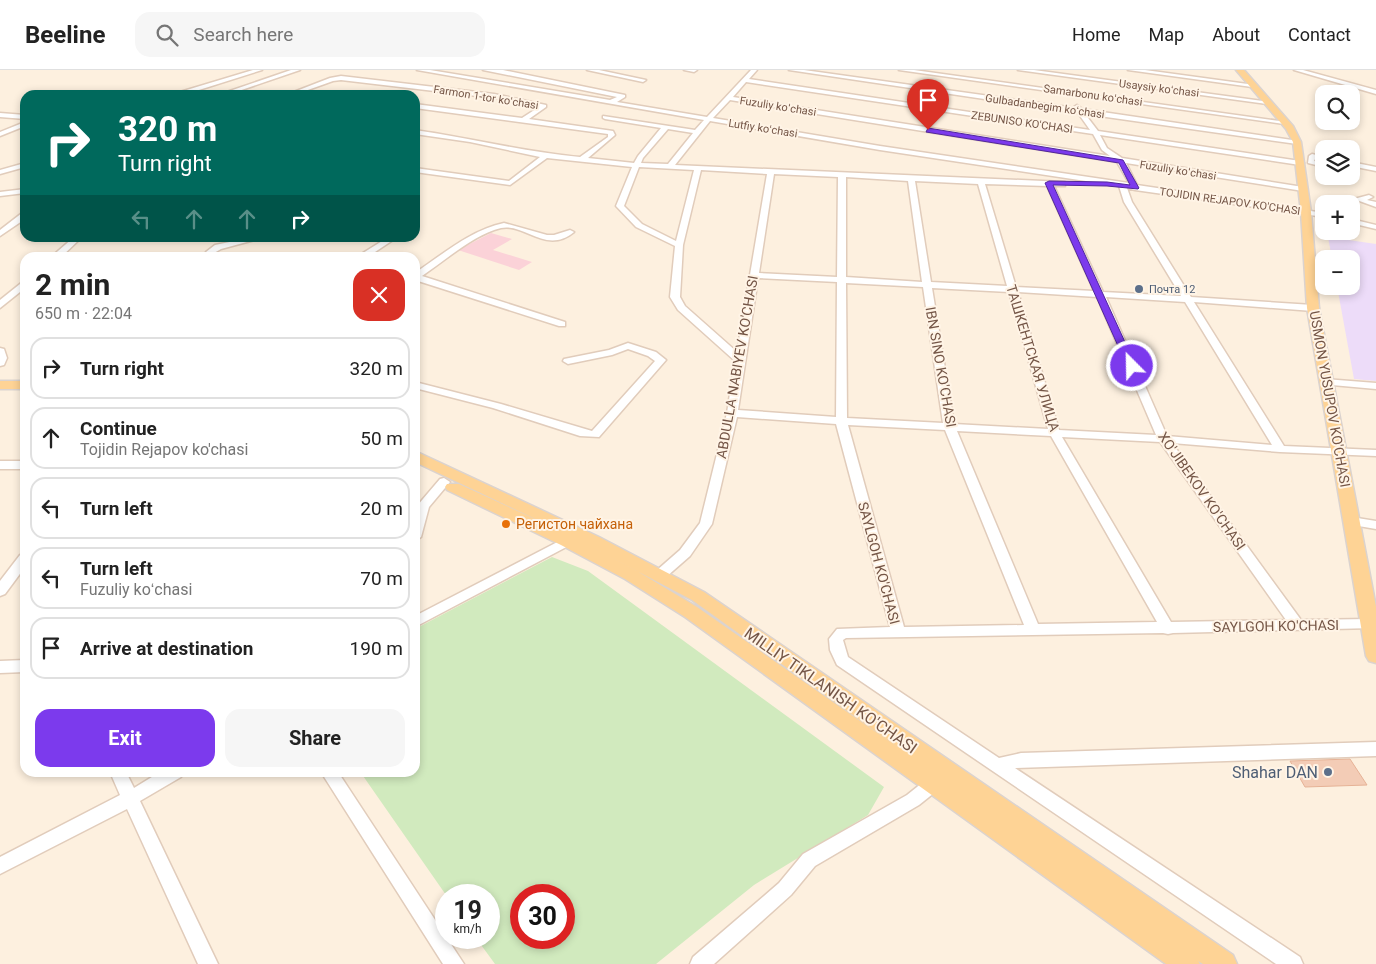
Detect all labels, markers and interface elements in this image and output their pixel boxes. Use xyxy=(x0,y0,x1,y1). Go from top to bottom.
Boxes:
search box xyxy=(135,12,485,57)
text: Beeline xyxy=(25,21,105,49)
icon: search xyxy=(153,21,181,49)
text: Search here xyxy=(193,23,293,46)
text: Home xyxy=(1072,24,1121,45)
text: Map xyxy=(1149,24,1184,45)
text: About xyxy=(1212,24,1260,45)
text: Contact xyxy=(1288,24,1351,45)
street label: Usaysiy koʻchasi xyxy=(1118,77,1200,100)
pin xyxy=(907,79,949,130)
street label: Samarbonu koʻchasi xyxy=(1043,82,1143,109)
street label: Farmon 1-tor koʻchasi xyxy=(432,83,539,112)
map controls xyxy=(1315,85,1360,295)
button: search xyxy=(1315,85,1360,130)
icon: arrive xyxy=(914,86,942,114)
street label: Gulbadanbegim koʻchasi xyxy=(984,92,1105,121)
street label: Fuzuliy koʻchasi xyxy=(739,94,817,119)
text: 320 m xyxy=(118,109,217,150)
street label: ZEBUNISO KO'CHASI xyxy=(970,109,1074,136)
icon: right xyxy=(35,110,100,175)
street label: Lutfiy koʻchasi xyxy=(727,117,798,140)
button: layers xyxy=(1315,140,1360,185)
text: Turn right xyxy=(118,151,212,176)
street label: Fuzuliy koʻchasi xyxy=(1139,158,1217,183)
street label: TOJIDIN REJAPOV KO'CHASI xyxy=(1159,185,1301,218)
button: + xyxy=(1315,195,1360,240)
icon: left xyxy=(127,205,155,233)
icon: ahead xyxy=(180,205,208,233)
icon: ahead xyxy=(233,205,261,233)
icon: right xyxy=(286,205,314,233)
button: − xyxy=(1315,250,1360,295)
text: 2 min xyxy=(35,267,110,302)
button: close xyxy=(353,269,405,321)
street label: ABDULLA NABIYEV KO'CHASI xyxy=(713,274,761,460)
street label: ТАШКЕНТСКАЯ УЛИЦА xyxy=(1003,283,1063,433)
marker: Почта 12 xyxy=(1133,283,1145,295)
place label: Почта 12 xyxy=(1149,283,1195,296)
text: 650 m · 22:04 xyxy=(35,304,132,323)
street label: IBN SINO KO'CHASI xyxy=(922,305,960,429)
street label: USMON YUSUPOV KO'CHASI xyxy=(1307,310,1353,488)
position arrow xyxy=(1105,339,1157,391)
icon: right xyxy=(37,354,65,382)
text: Turn right xyxy=(80,357,164,380)
text: 320 m xyxy=(350,357,403,380)
text: Continue xyxy=(80,417,157,440)
icon: ahead xyxy=(37,424,65,452)
text: 50 m xyxy=(360,427,403,450)
street label: XO'JIBEKOV KO'CHASI xyxy=(1155,429,1249,553)
text: Tojidin Rejapov ko'chasi xyxy=(80,440,248,459)
icon: left xyxy=(37,494,65,522)
text: Turn left xyxy=(80,497,153,520)
text: 20 m xyxy=(360,497,403,520)
street label: SAYLGOH KO'CHASI xyxy=(855,500,903,626)
place label: Регистон чайхана xyxy=(516,516,633,532)
marker: Регистон чайхана xyxy=(500,518,512,530)
text: Turn left xyxy=(80,557,153,580)
icon: left xyxy=(37,564,65,592)
text: 70 m xyxy=(360,567,403,590)
text: Fuzuliy koʻchasi xyxy=(80,580,192,599)
street label: SAYLGOH KO'CHASI xyxy=(1213,617,1339,635)
street label: MILLIY TIKLANISH KO'CHASI xyxy=(741,623,921,757)
icon: arrive xyxy=(37,634,65,662)
text: Arrive at destination xyxy=(80,637,253,660)
text: 190 m xyxy=(350,637,403,660)
button: Exit xyxy=(35,709,215,767)
button: Share xyxy=(225,709,405,767)
place label: Shahar DAN xyxy=(1232,763,1318,782)
marker: Shahar DAN xyxy=(1322,766,1334,778)
speed limit sign: 30 xyxy=(510,884,575,949)
text: 19 xyxy=(453,896,482,925)
text: km/h xyxy=(453,922,482,936)

